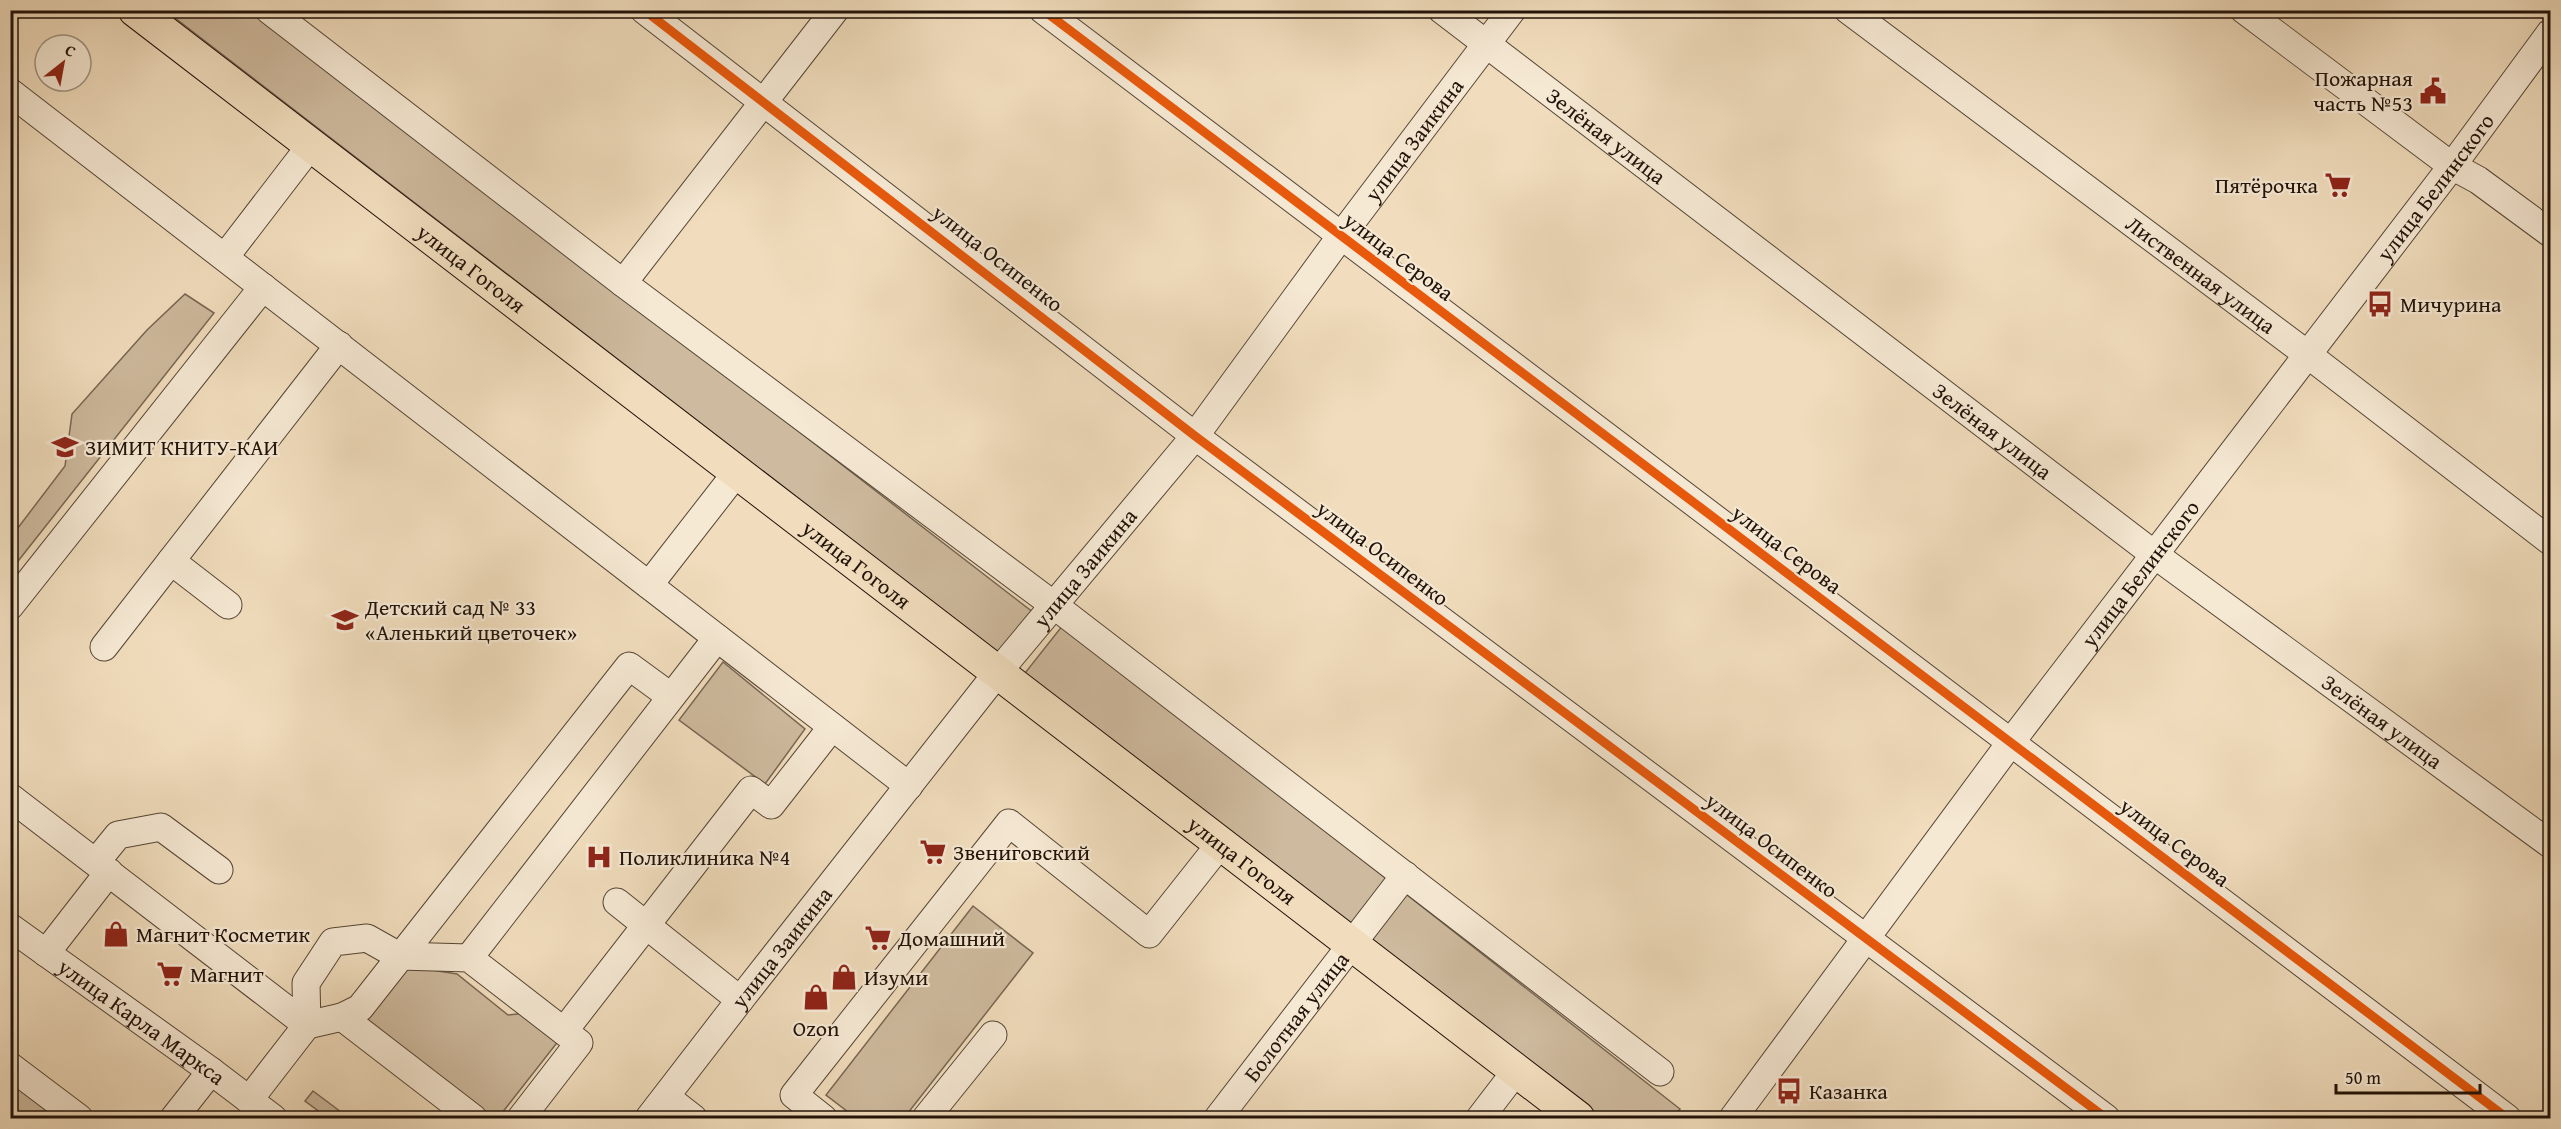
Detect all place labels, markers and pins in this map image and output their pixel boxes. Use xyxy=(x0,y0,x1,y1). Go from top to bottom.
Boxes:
place label: Пожарная часть №53 xyxy=(2313,62,2413,119)
public building icon: Пожарная часть №53 xyxy=(2418,76,2448,106)
place label: Пятёрочка xyxy=(2215,169,2319,201)
supermarket icon: Пятёрочка xyxy=(2323,170,2353,200)
place label: Мичурина xyxy=(2400,288,2502,320)
bus stop icon: Мичурина xyxy=(2365,289,2395,319)
place label: ЗИМИТ КНИТУ-КАИ xyxy=(85,431,279,463)
school or university icon: ЗИМИТ КНИТУ-КАИ xyxy=(50,432,80,462)
place label: Детский сад № 33 «Аленький цветочек» xyxy=(364,591,577,648)
school or university icon: Детский сад № 33 «Аленький цветочек» xyxy=(330,605,360,635)
place label: Звениговский xyxy=(953,836,1090,868)
supermarket icon: Звениговский xyxy=(918,837,948,867)
place label: Поликлиника №4 xyxy=(619,841,790,873)
hospital icon: Поликлиника №4 xyxy=(584,842,614,872)
place label: Магнит Косметик xyxy=(136,918,311,950)
shop icon: Магнит Косметик xyxy=(101,919,131,949)
place label: Домашний xyxy=(897,922,1005,954)
supermarket icon: Домашний xyxy=(863,923,893,953)
place label: Магнит xyxy=(190,958,264,990)
supermarket icon: Магнит xyxy=(155,959,185,989)
place label: Изуми xyxy=(864,961,928,993)
shop icon: Изуми xyxy=(829,962,859,992)
shop icon: Ozon xyxy=(801,982,831,1012)
place label: Ozon xyxy=(793,1012,840,1044)
place label: Казанка xyxy=(1809,1075,1888,1107)
bus stop icon: Казанка xyxy=(1774,1076,1804,1106)

